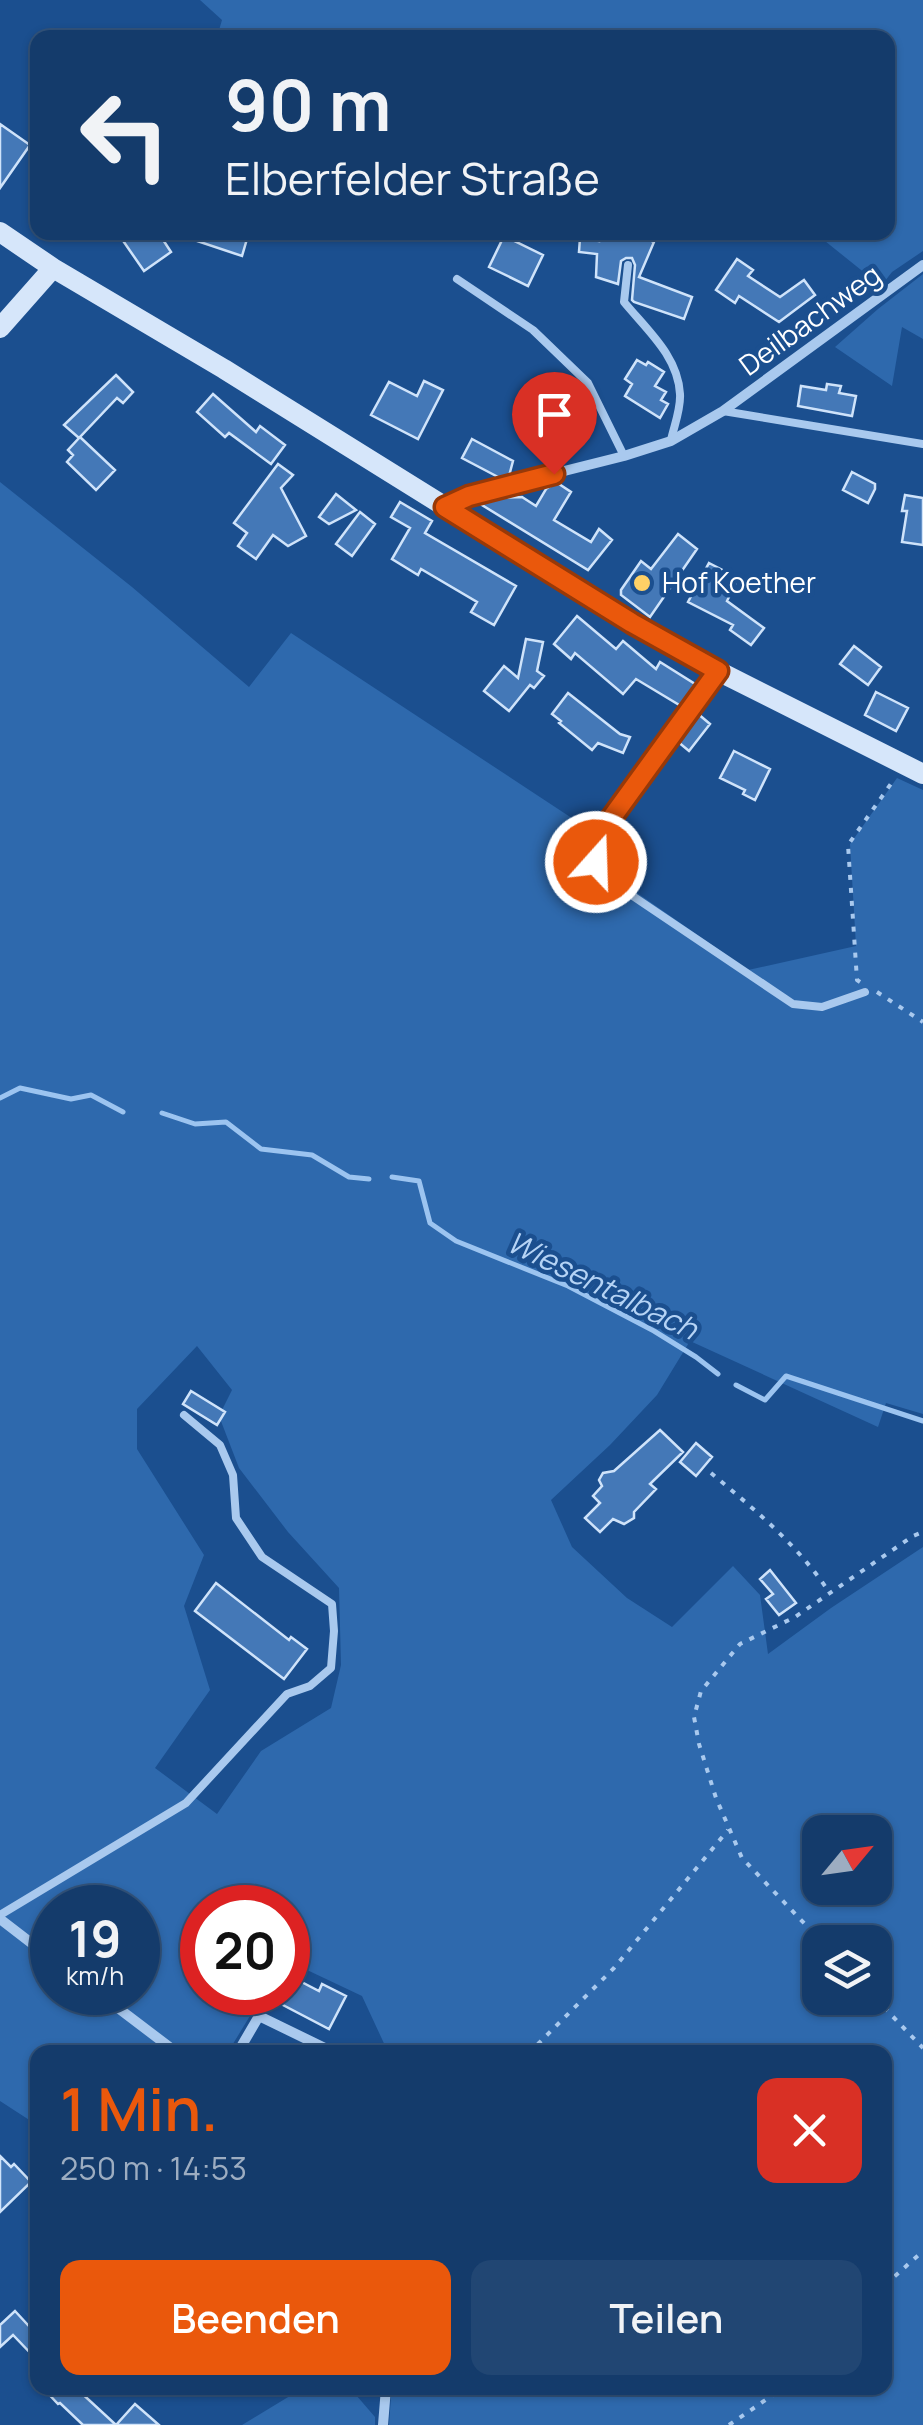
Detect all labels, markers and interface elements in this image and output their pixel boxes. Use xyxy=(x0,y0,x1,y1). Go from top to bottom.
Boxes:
text: 90 m xyxy=(225,56,392,152)
icon: left xyxy=(60,70,190,200)
text: Elberfelder Straße xyxy=(225,147,600,209)
street label: Deilbachweg xyxy=(731,255,888,383)
pin xyxy=(512,372,597,475)
icon: arrive xyxy=(527,387,582,442)
place label: Hof Koether xyxy=(662,563,816,601)
marker: Hof Koether xyxy=(631,572,653,594)
position arrow xyxy=(544,810,648,914)
water label: Wiesentalbach xyxy=(501,1221,706,1349)
north arrow xyxy=(802,1815,892,1905)
map controls xyxy=(802,1815,892,2015)
speed limit sign: 20 xyxy=(180,1885,310,2015)
text: 19 xyxy=(69,1904,121,1972)
button: layers xyxy=(802,1925,892,2015)
text: km/h xyxy=(66,1958,124,1993)
text: 1 Min. xyxy=(60,2067,218,2149)
button: close xyxy=(757,2078,862,2183)
text: 250 m · 14:53 xyxy=(60,2146,247,2190)
button: Beenden xyxy=(60,2260,451,2375)
button: Teilen xyxy=(471,2260,862,2375)

